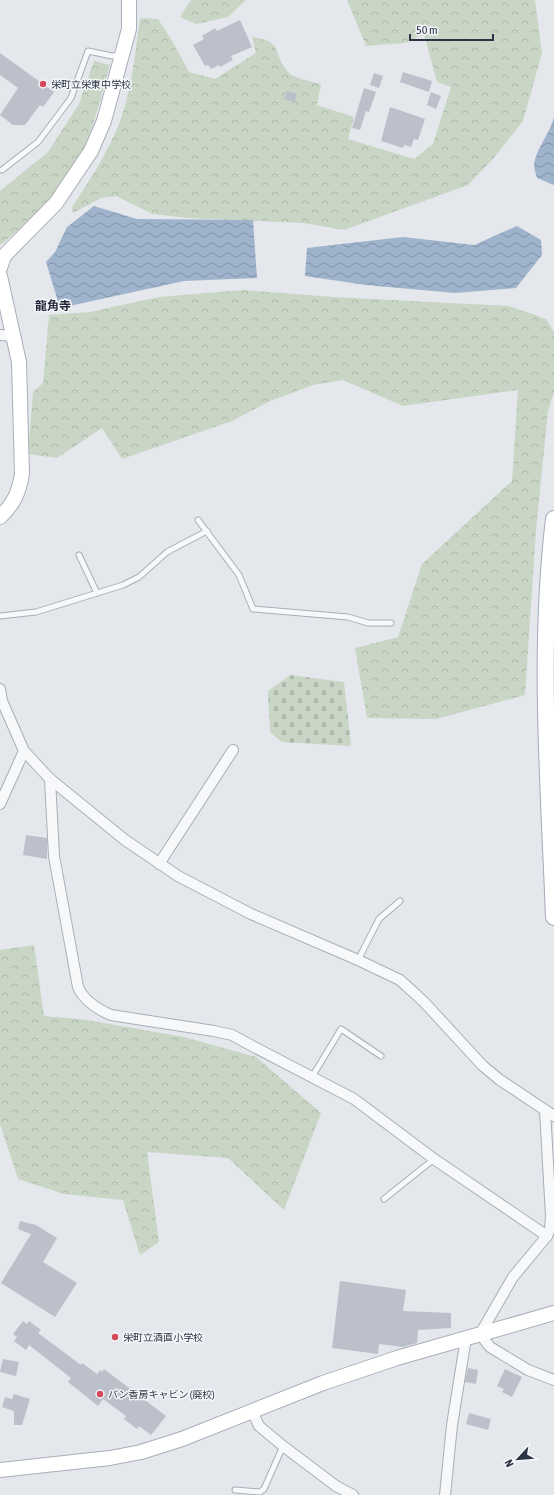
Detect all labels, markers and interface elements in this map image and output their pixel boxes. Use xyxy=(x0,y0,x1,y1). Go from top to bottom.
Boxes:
scale bar xyxy=(410,16,493,42)
text: 50 m xyxy=(416,23,438,37)
marker: 栄町立栄東中学校 xyxy=(38,79,48,89)
place label: 栄町立栄東中学校 xyxy=(51,79,131,90)
district label: 龍角寺 xyxy=(35,299,71,313)
marker: 栄町立酒直小学校 xyxy=(110,1332,120,1342)
place label: 栄町立酒直小学校 xyxy=(123,1332,203,1343)
marker: パン香房キャビン (廃校) xyxy=(95,1389,105,1399)
place label: パン香房キャビン (廃校) xyxy=(108,1389,215,1400)
north arrow xyxy=(498,1439,538,1479)
text: N xyxy=(502,1458,516,1469)

